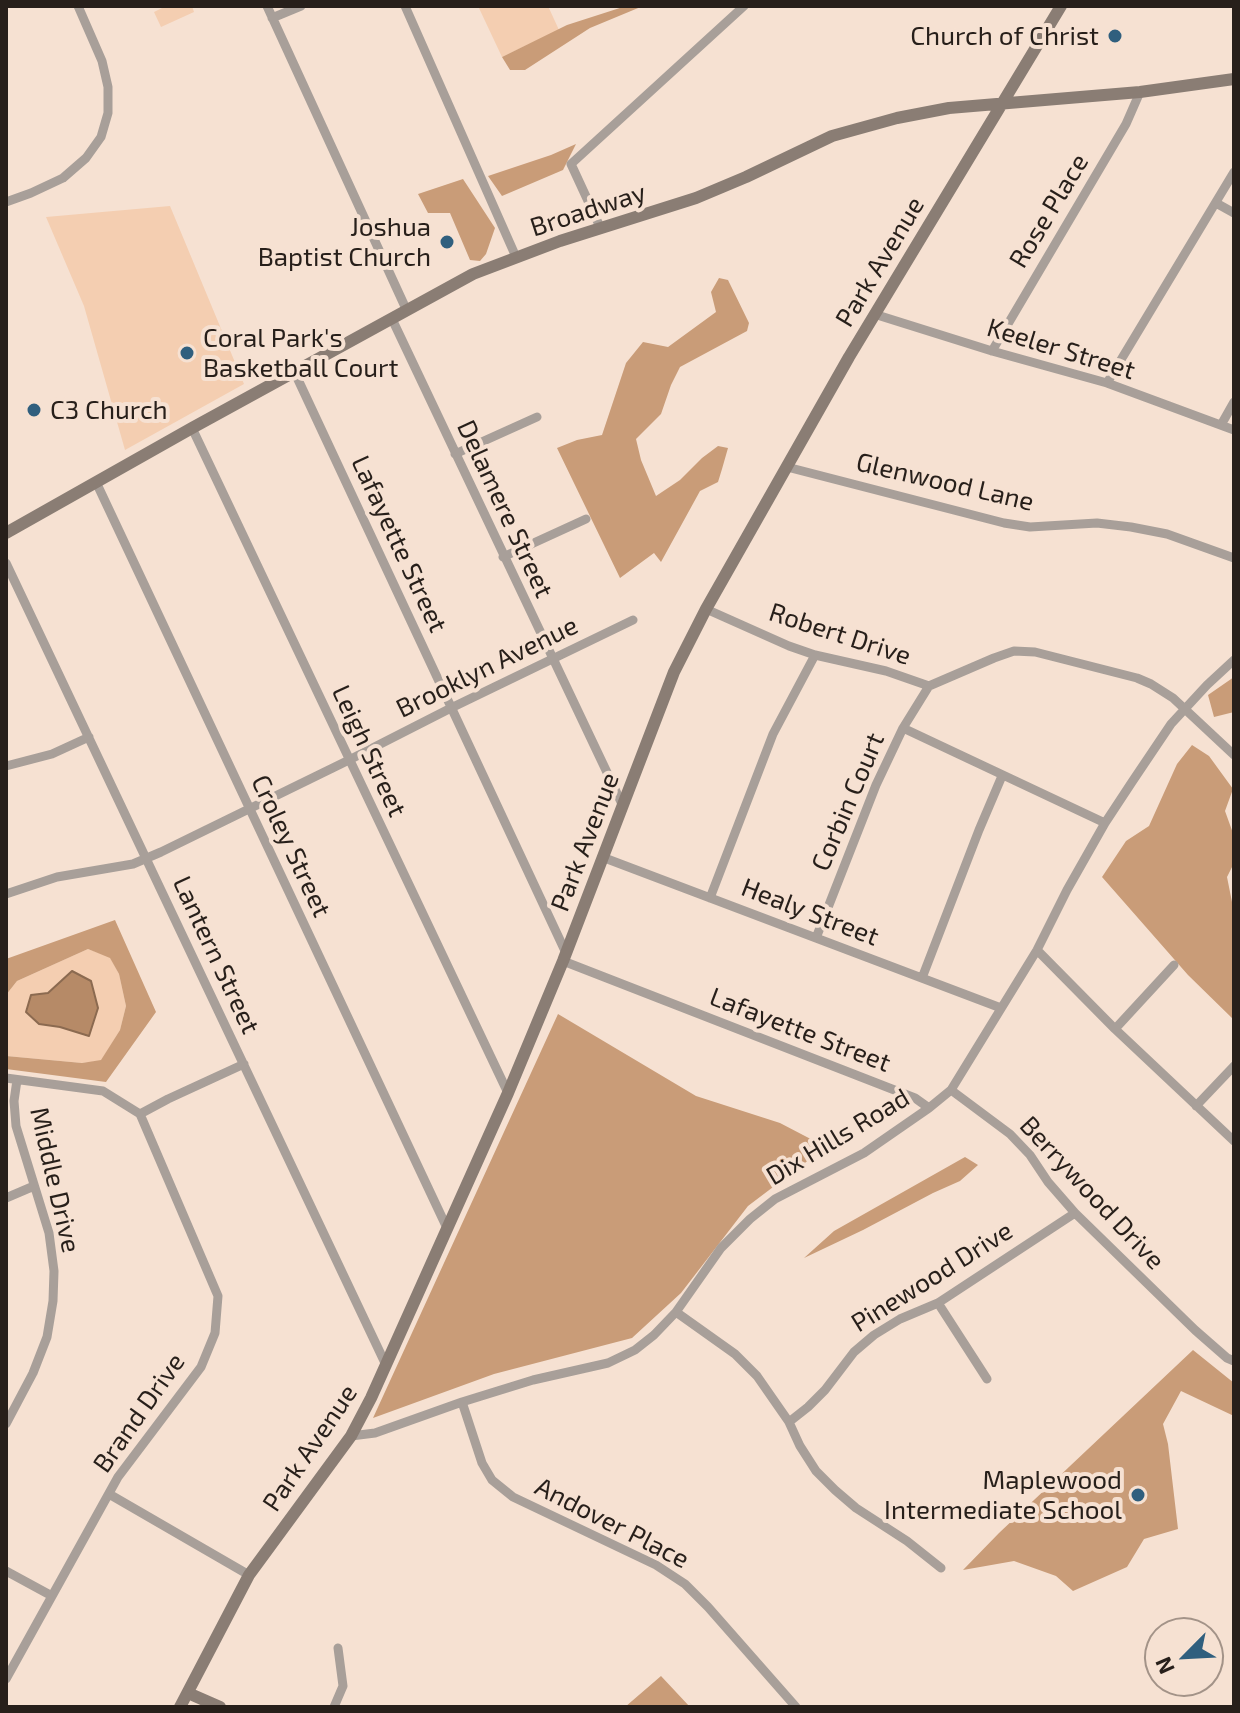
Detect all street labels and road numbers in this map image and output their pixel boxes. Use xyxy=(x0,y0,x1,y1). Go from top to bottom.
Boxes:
street label: Rose Place xyxy=(1003,148,1095,274)
street label: Broadway xyxy=(526,177,650,243)
street label: Park Avenue xyxy=(829,191,931,333)
street label: Keeler Street xyxy=(983,312,1139,386)
street label: Delamere Street xyxy=(450,415,560,603)
street label: Glenwood Lane xyxy=(853,446,1037,518)
street label: Lafayette Street xyxy=(344,451,454,637)
street label: Robert Drive xyxy=(765,596,915,672)
street label: Brooklyn Avenue xyxy=(391,610,583,724)
street label: Leigh Street xyxy=(325,680,413,822)
street label: Corbin Court xyxy=(805,728,891,876)
street label: Park Avenue xyxy=(544,768,626,916)
street label: Croley Street xyxy=(245,770,337,922)
street label: Lantern Street xyxy=(166,871,266,1039)
street label: Healy Street xyxy=(737,872,883,952)
street label: Lafayette Street xyxy=(705,981,895,1079)
street label: Dix Hills Road xyxy=(761,1082,915,1192)
street label: Middle Drive xyxy=(23,1104,87,1256)
street label: Berrywood Drive xyxy=(1013,1110,1171,1276)
street label: Pinewood Drive xyxy=(846,1215,1018,1339)
street label: Brand Drive xyxy=(87,1347,191,1479)
street label: Park Avenue xyxy=(256,1379,364,1517)
street label: Andover Place xyxy=(530,1471,694,1575)

